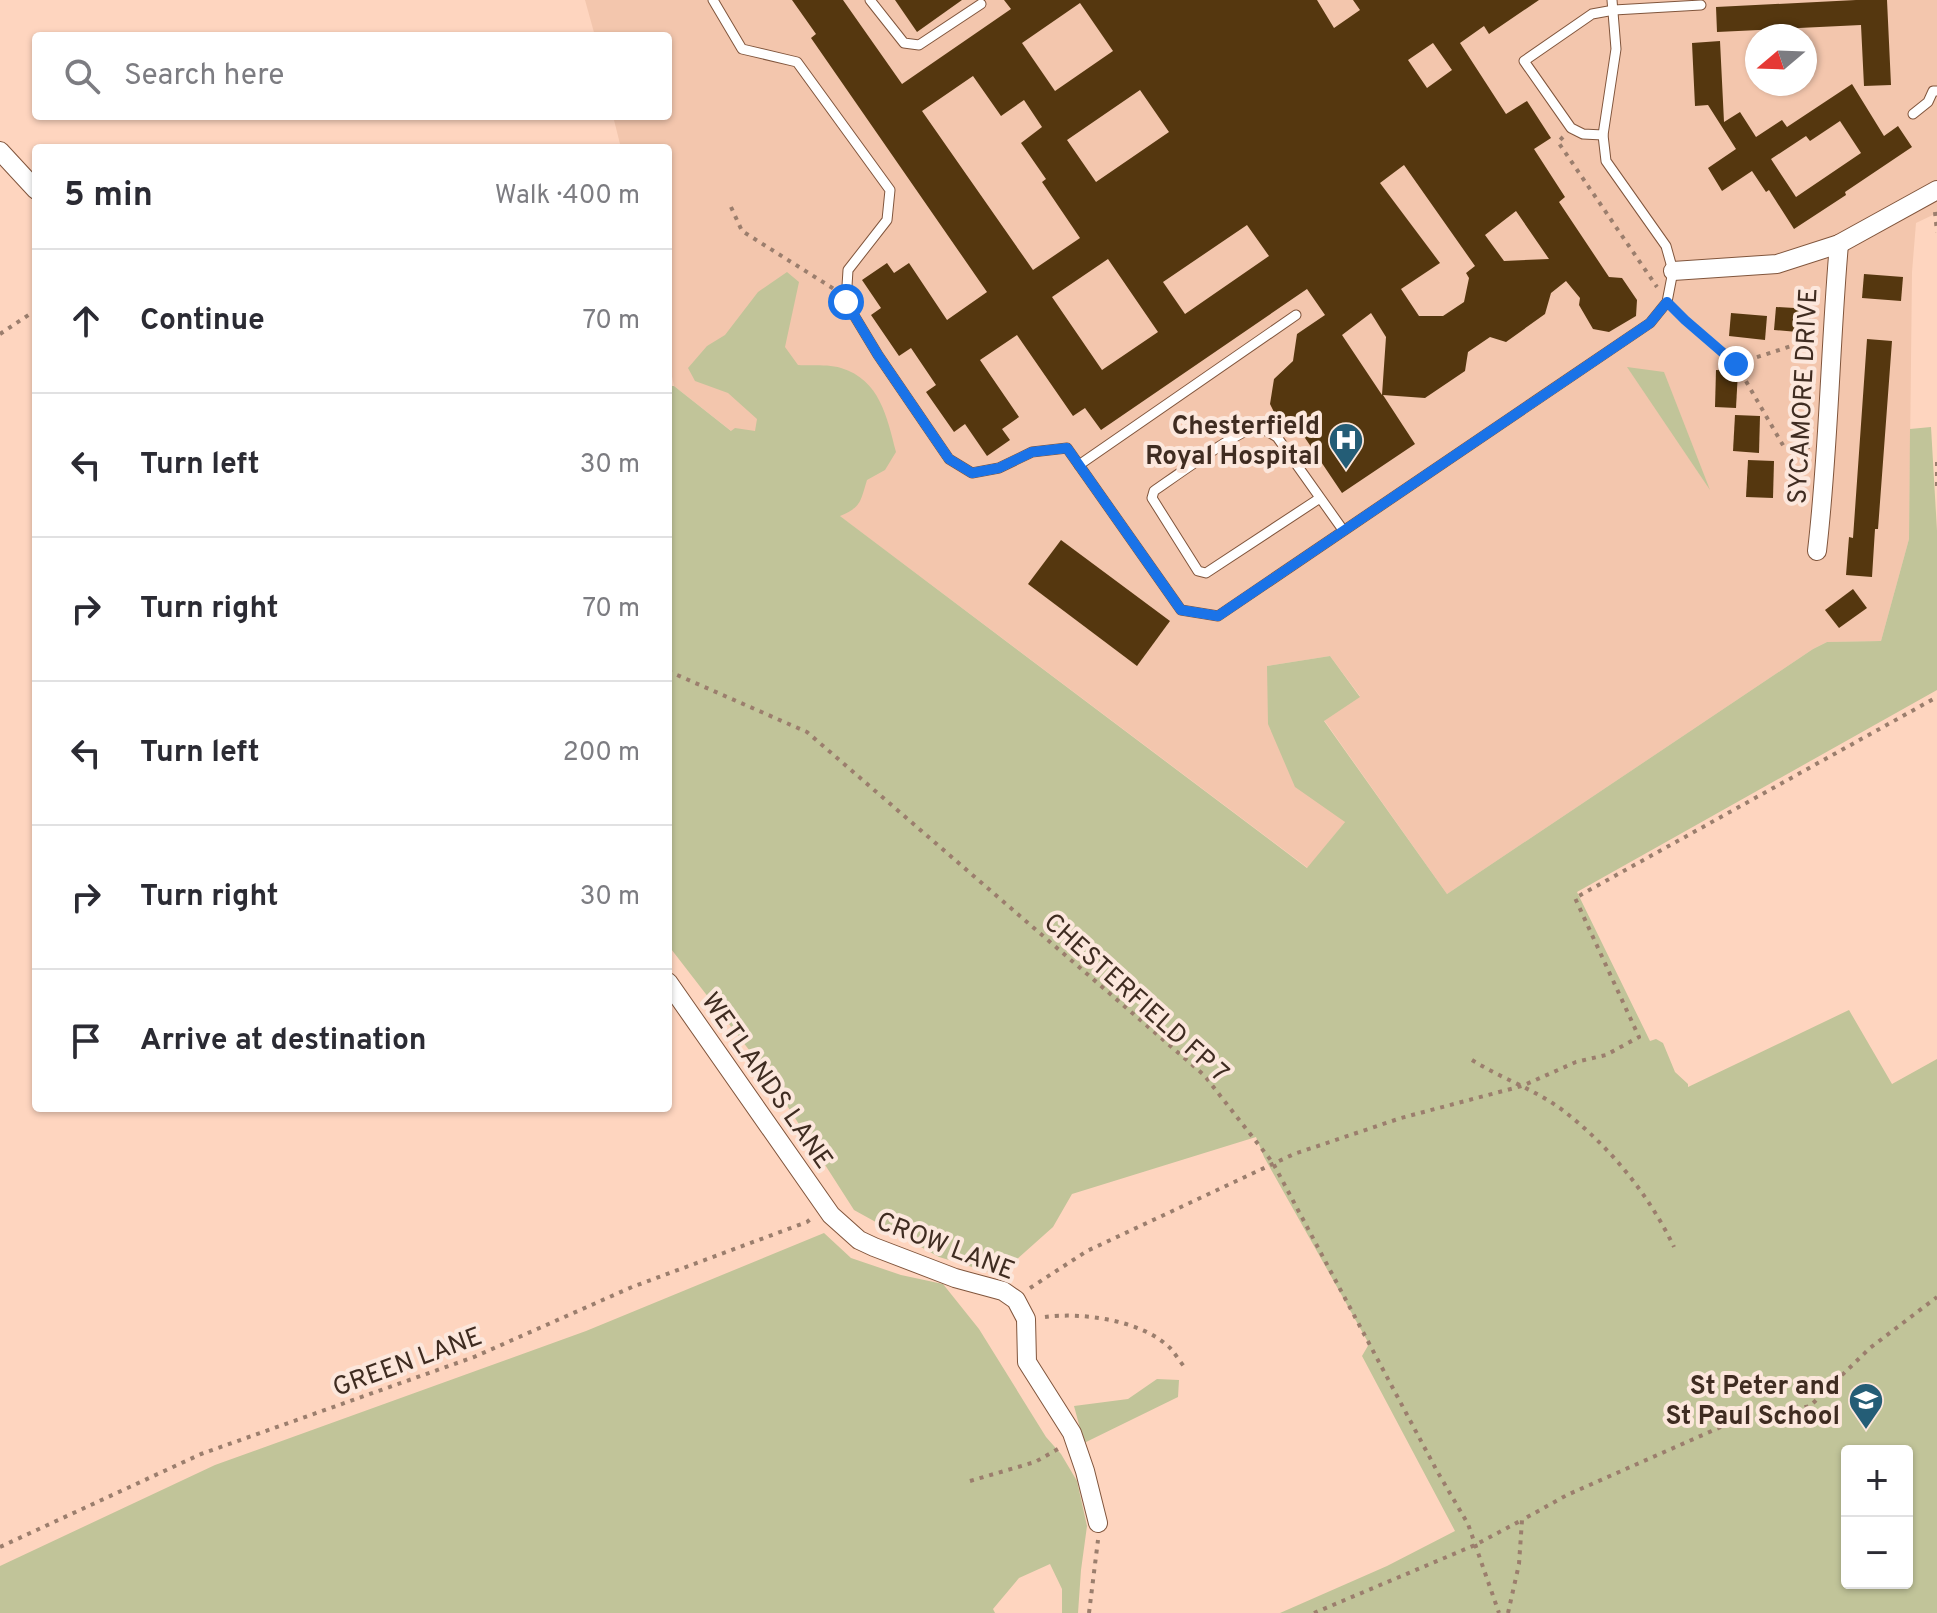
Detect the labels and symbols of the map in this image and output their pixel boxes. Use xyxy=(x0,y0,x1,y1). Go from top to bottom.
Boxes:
north arrow xyxy=(1745,24,1817,96)
route start xyxy=(828,284,864,320)
street label: SYCAMORE DRIVE xyxy=(1782,287,1827,505)
route end xyxy=(1718,346,1754,382)
place label: Chesterfield Royal Hospital xyxy=(1145,411,1320,474)
hospital icon: Chesterfield Royal Hospital xyxy=(1327,421,1365,471)
street label: CHESTERFIELD FP 7 xyxy=(1036,907,1235,1091)
street label: WETLANDS LANE xyxy=(693,987,839,1176)
street label: CROW LANE xyxy=(871,1206,1019,1289)
street label: GREEN LANE xyxy=(329,1321,487,1406)
place label: St Peter and St Paul School xyxy=(1665,1371,1840,1434)
school or university icon: St Peter and St Paul School xyxy=(1847,1381,1885,1431)

